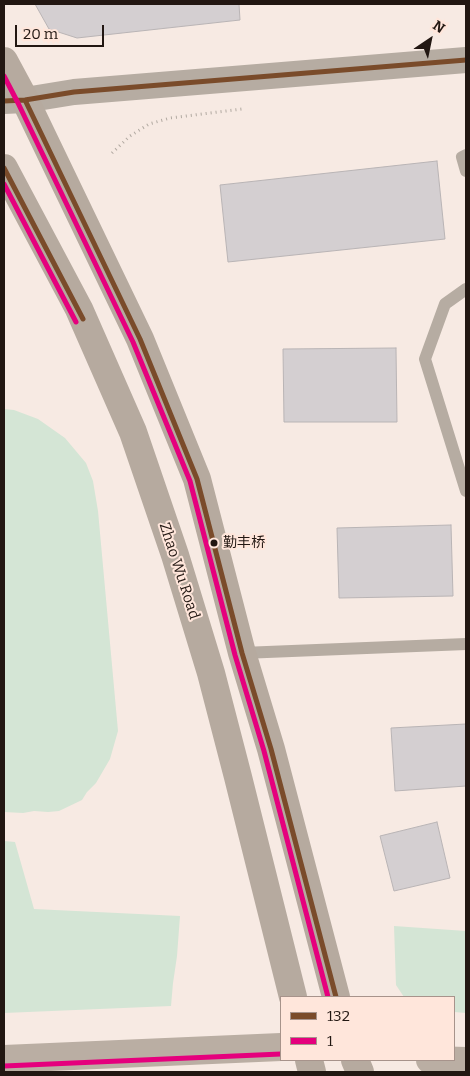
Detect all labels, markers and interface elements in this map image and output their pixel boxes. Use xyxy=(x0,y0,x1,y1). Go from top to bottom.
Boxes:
scale bar xyxy=(18,15,106,47)
north arrow xyxy=(405,15,455,65)
text: N xyxy=(429,17,448,37)
text: 20 m xyxy=(23,25,58,43)
street label: Zhao Wu Road xyxy=(155,520,203,622)
place label: 勤丰桥 xyxy=(223,535,265,551)
marker: 勤丰桥 xyxy=(209,538,219,548)
legend xyxy=(280,996,455,1061)
text: 132 xyxy=(327,1007,350,1025)
text: 1 xyxy=(327,1032,333,1050)

